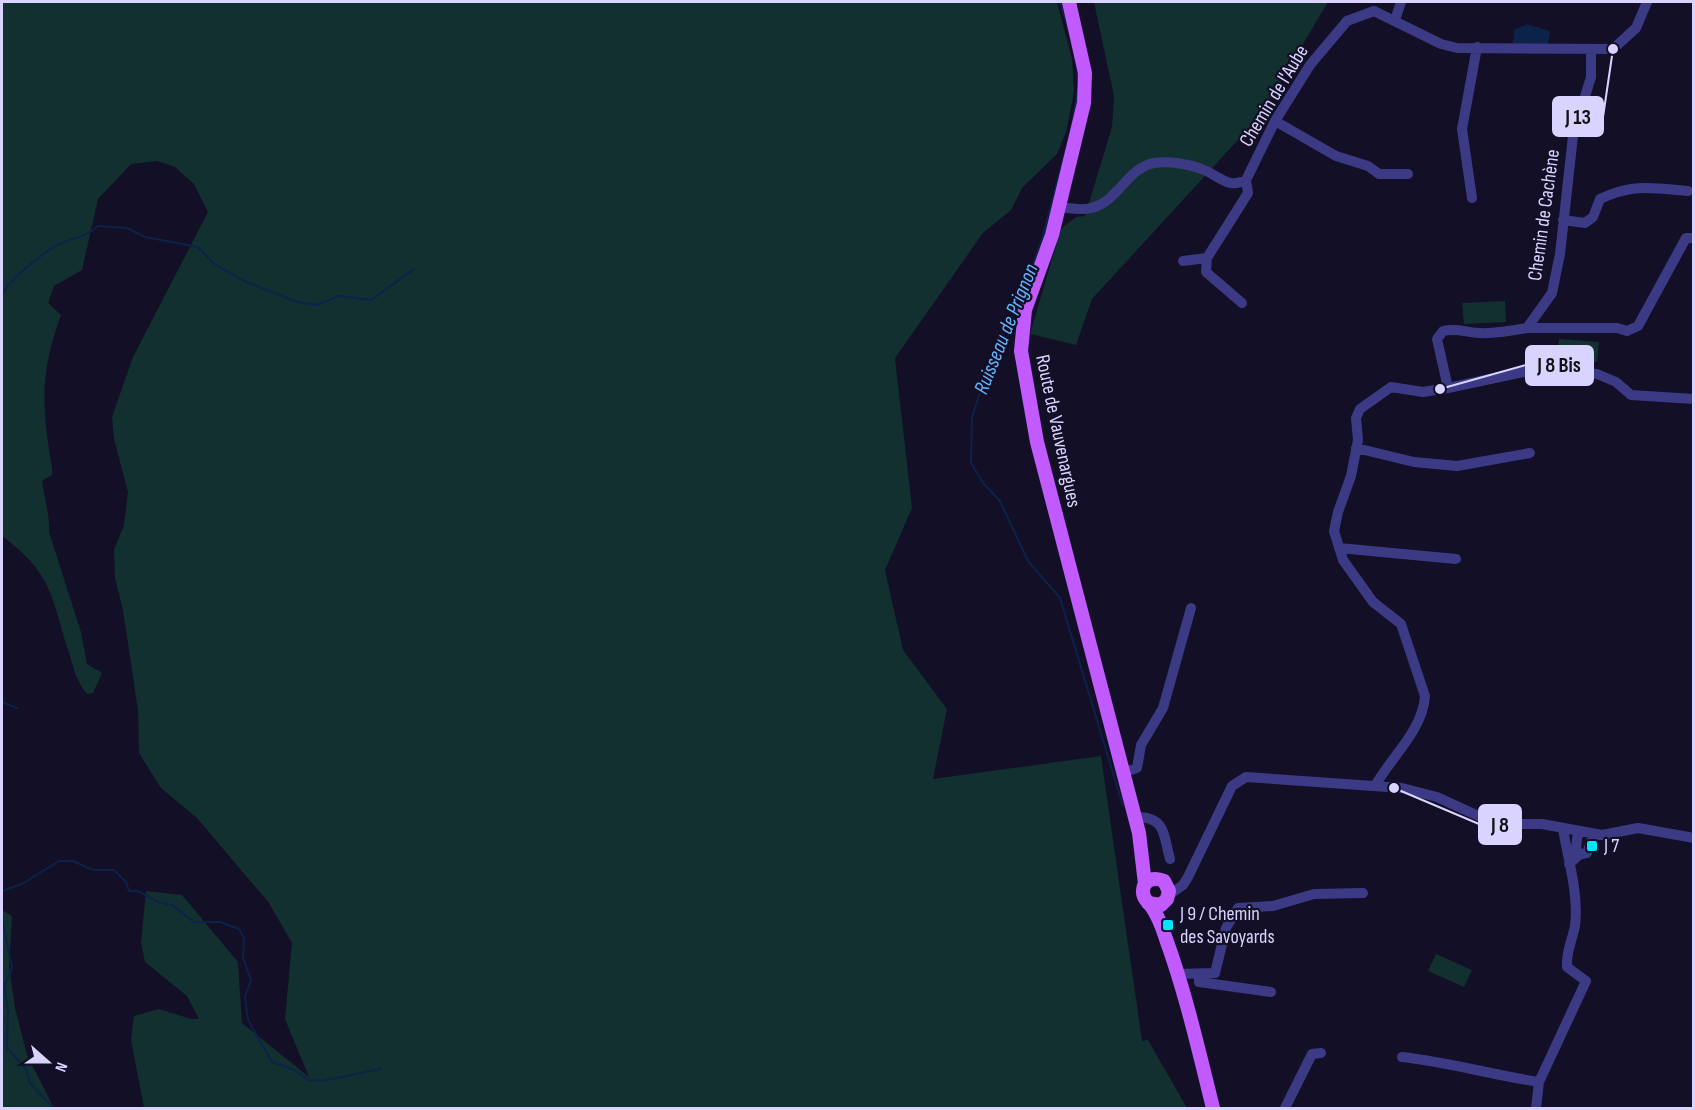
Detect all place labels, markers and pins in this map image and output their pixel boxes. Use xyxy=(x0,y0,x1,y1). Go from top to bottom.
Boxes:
callout: J 13 xyxy=(1553,97,1603,136)
callout: J 8 Bis xyxy=(1526,346,1593,385)
callout: J 8 xyxy=(1479,805,1521,844)
place label: J 7 xyxy=(1603,834,1619,858)
marker: J 7 xyxy=(1585,839,1599,853)
place label: J 9 / Chemin des Savoyards xyxy=(1179,902,1275,949)
marker: J 9 / Chemin des Savoyards xyxy=(1161,918,1175,932)

